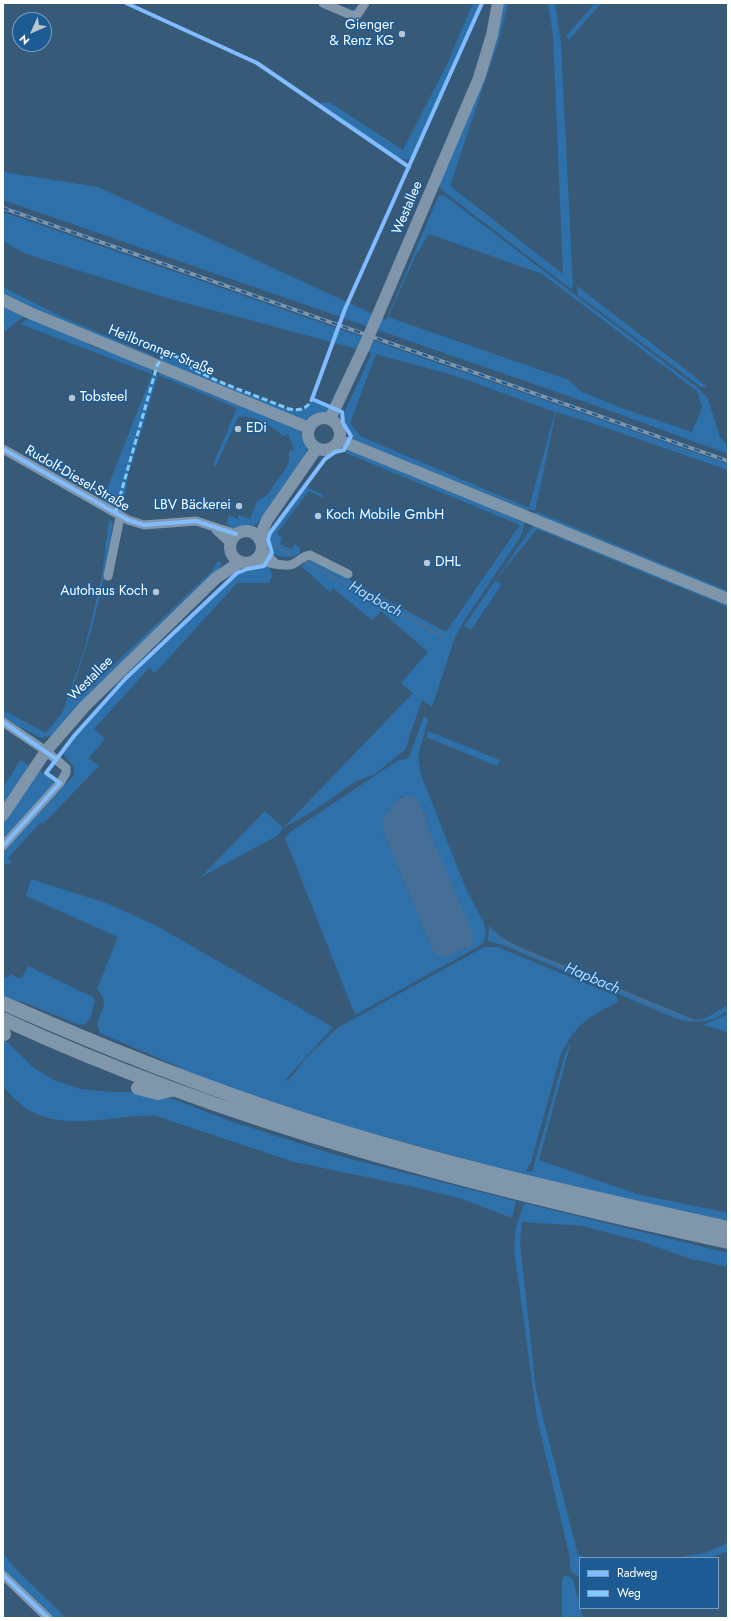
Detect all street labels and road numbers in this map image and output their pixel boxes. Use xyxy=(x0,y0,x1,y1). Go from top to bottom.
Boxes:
street label: Westallee xyxy=(389,179,427,237)
street label: Heilbronner Straße xyxy=(106,322,216,380)
street label: Rudolf-Diesel-Straße xyxy=(22,442,132,516)
street label: Westallee xyxy=(65,653,117,705)

